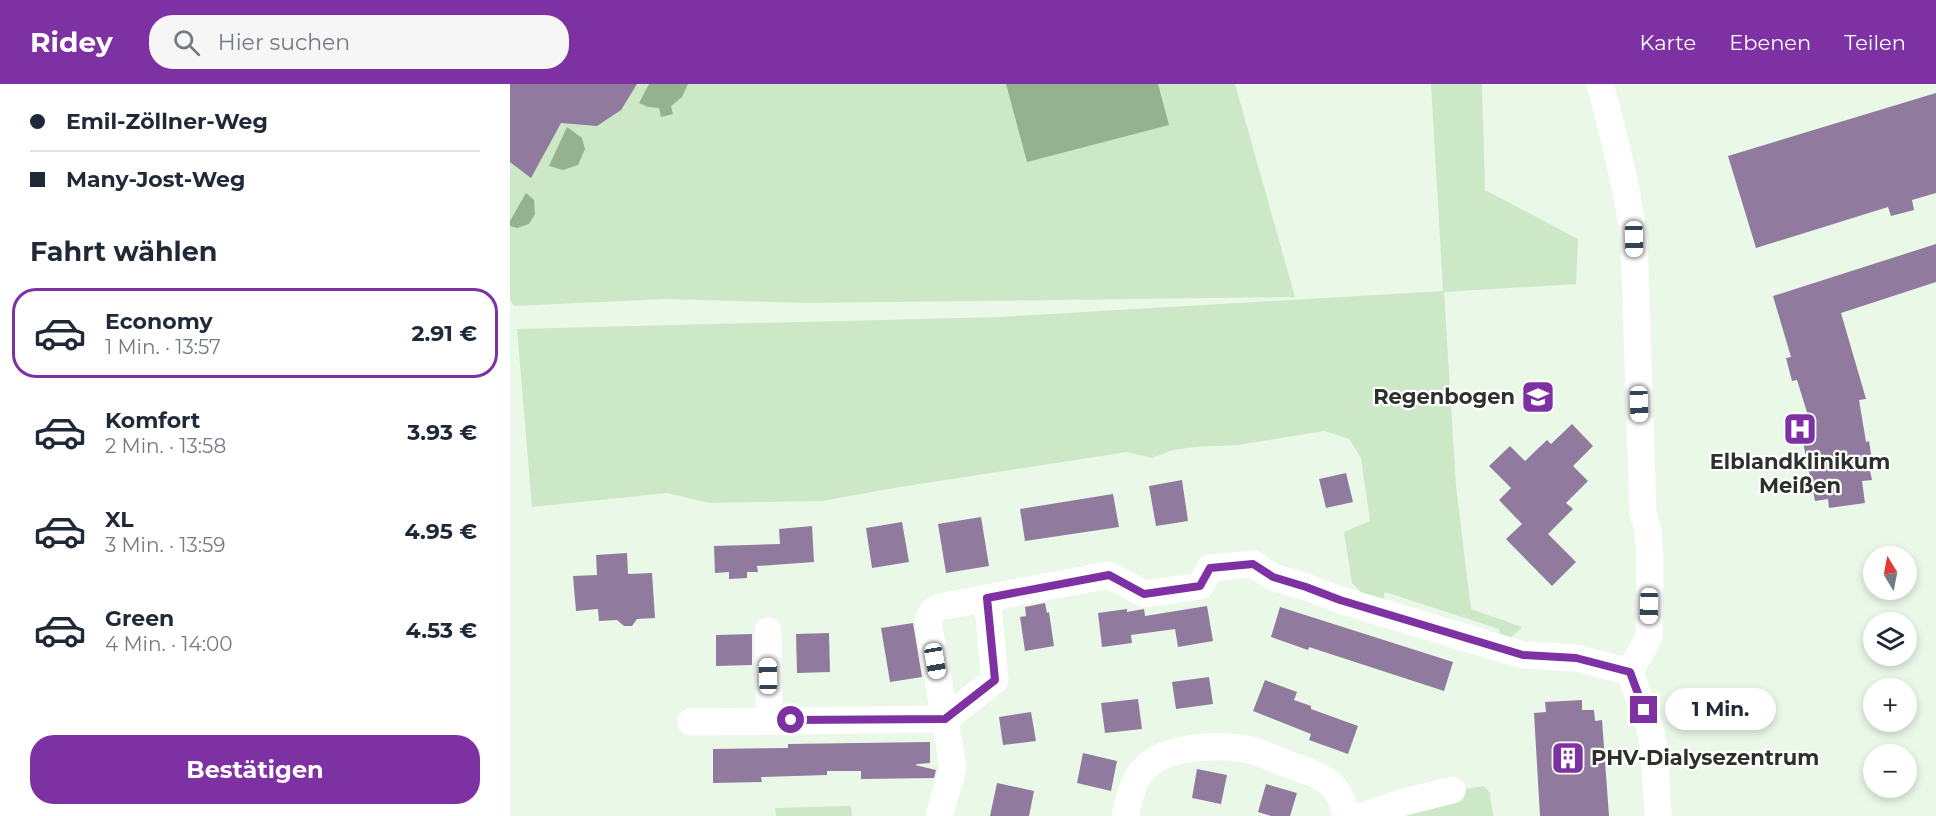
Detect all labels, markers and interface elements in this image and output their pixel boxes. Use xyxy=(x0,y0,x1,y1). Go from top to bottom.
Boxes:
search box xyxy=(149,15,569,69)
text: Ridey xyxy=(30,25,113,59)
icon: search xyxy=(170,26,203,59)
text: Hier suchen xyxy=(218,29,350,56)
text: Karte xyxy=(1640,30,1696,55)
text: Ebenen xyxy=(1729,30,1811,55)
text: Teilen xyxy=(1844,30,1906,55)
text: Emil-Zöllner-Weg xyxy=(66,108,268,135)
text: Many-Jost-Weg xyxy=(66,166,245,193)
car xyxy=(1625,221,1643,257)
text: Fahrt wählen xyxy=(30,235,217,268)
icon: car xyxy=(33,306,87,360)
text: Economy xyxy=(105,308,213,335)
text: 2.91 € xyxy=(411,320,477,347)
text: 1 Min. · 13:57 xyxy=(105,335,221,359)
school or university icon: Regenbogen xyxy=(1520,379,1556,415)
place label: Regenbogen xyxy=(1373,384,1515,409)
car xyxy=(1629,386,1649,422)
icon: car xyxy=(33,405,87,459)
text: Komfort xyxy=(105,407,200,434)
hospital icon: Elblandklinikum Meißen xyxy=(1782,411,1818,447)
text: 3.93 € xyxy=(407,419,477,446)
text: 2 Min. · 13:58 xyxy=(105,434,226,458)
place label: Elblandklinikum Meißen xyxy=(1710,449,1890,498)
icon: car xyxy=(33,504,87,558)
text: XL xyxy=(105,506,134,533)
text: 4.95 € xyxy=(404,518,477,545)
text: 3 Min. · 13:59 xyxy=(105,533,226,557)
north arrow xyxy=(1863,546,1917,600)
map controls xyxy=(1863,546,1917,798)
car xyxy=(1640,588,1658,624)
icon: car xyxy=(33,603,87,657)
text: Green xyxy=(105,605,174,632)
button: layers xyxy=(1863,612,1917,666)
text: 4.53 € xyxy=(406,617,477,644)
text: 4 Min. · 14:00 xyxy=(105,632,233,656)
car xyxy=(923,642,947,680)
car xyxy=(759,658,777,694)
button: + xyxy=(1863,678,1917,732)
callout: 1 Min. xyxy=(1665,689,1776,731)
route end xyxy=(1630,696,1657,723)
text: 1 Min. xyxy=(1692,697,1749,721)
route start xyxy=(777,706,804,733)
button: Bestätigen xyxy=(30,735,480,804)
building icon: PHV-Dialysezentrum xyxy=(1550,740,1586,776)
button: − xyxy=(1863,744,1917,798)
place label: PHV-Dialysezentrum xyxy=(1591,745,1819,770)

